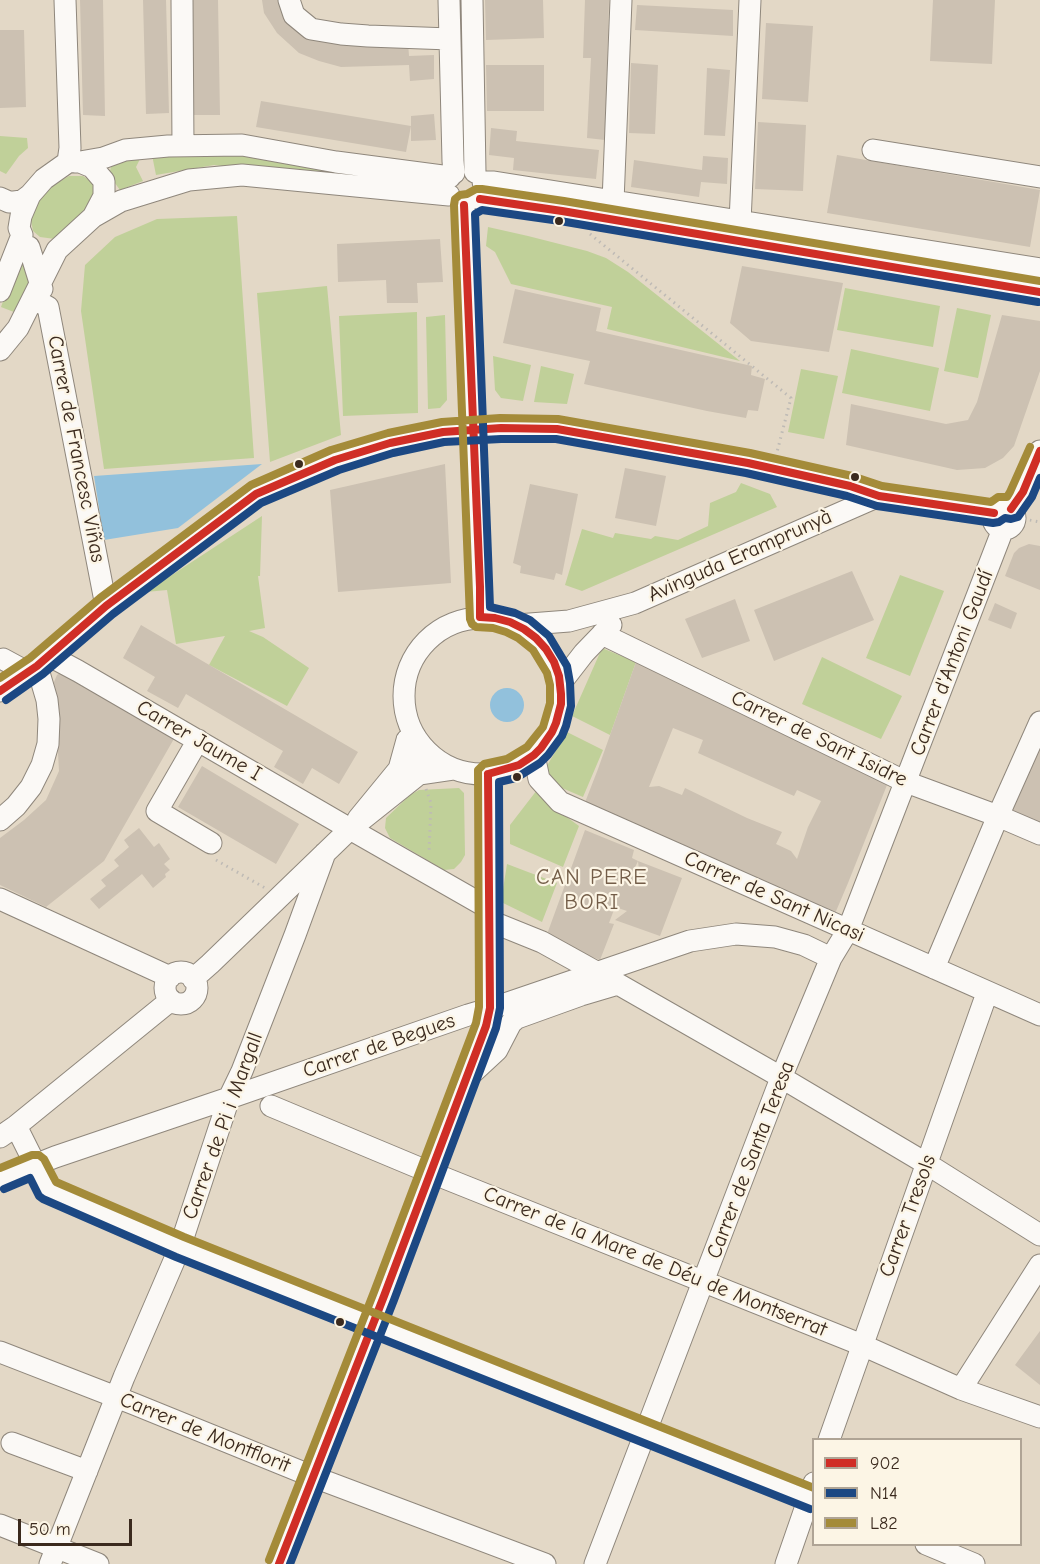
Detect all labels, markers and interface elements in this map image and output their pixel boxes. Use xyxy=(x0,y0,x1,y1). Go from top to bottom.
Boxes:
unlabelled marker xyxy=(553,215,565,227)
street label: Carrer de Francesc Viñas xyxy=(42,333,110,565)
unlabelled marker xyxy=(293,458,305,470)
unlabelled marker xyxy=(849,471,861,483)
street label: Avinguda Eramprunyà xyxy=(644,504,836,608)
street label: Carrer d'Antoni Gaudí xyxy=(905,566,999,760)
street label: Carrer de Sant Isidre xyxy=(727,685,911,793)
street label: Carrer Jaume I xyxy=(132,695,266,787)
unlabelled marker xyxy=(511,771,523,783)
street label: Carrer de Sant Nicasi xyxy=(680,846,868,948)
district label: CAN PERE BORI xyxy=(536,865,648,916)
street label: Carrer de Begues xyxy=(300,1008,458,1084)
street label: Carrer de Pi i Margall xyxy=(177,1029,269,1223)
street label: Carrer de Santa Teresa xyxy=(702,1058,800,1262)
street label: Carrer Tresols xyxy=(874,1151,942,1281)
street label: Carrer de la Mare de Déu de Montserrat xyxy=(480,1181,830,1343)
unlabelled marker xyxy=(334,1316,346,1328)
street label: Carrer de Montflorit xyxy=(116,1387,294,1479)
legend xyxy=(812,1438,1022,1546)
text: 902 xyxy=(870,1453,900,1474)
text: N14 xyxy=(870,1483,898,1504)
scale bar xyxy=(21,1507,135,1545)
text: L82 xyxy=(870,1513,898,1534)
text: 50 m xyxy=(29,1519,71,1540)

